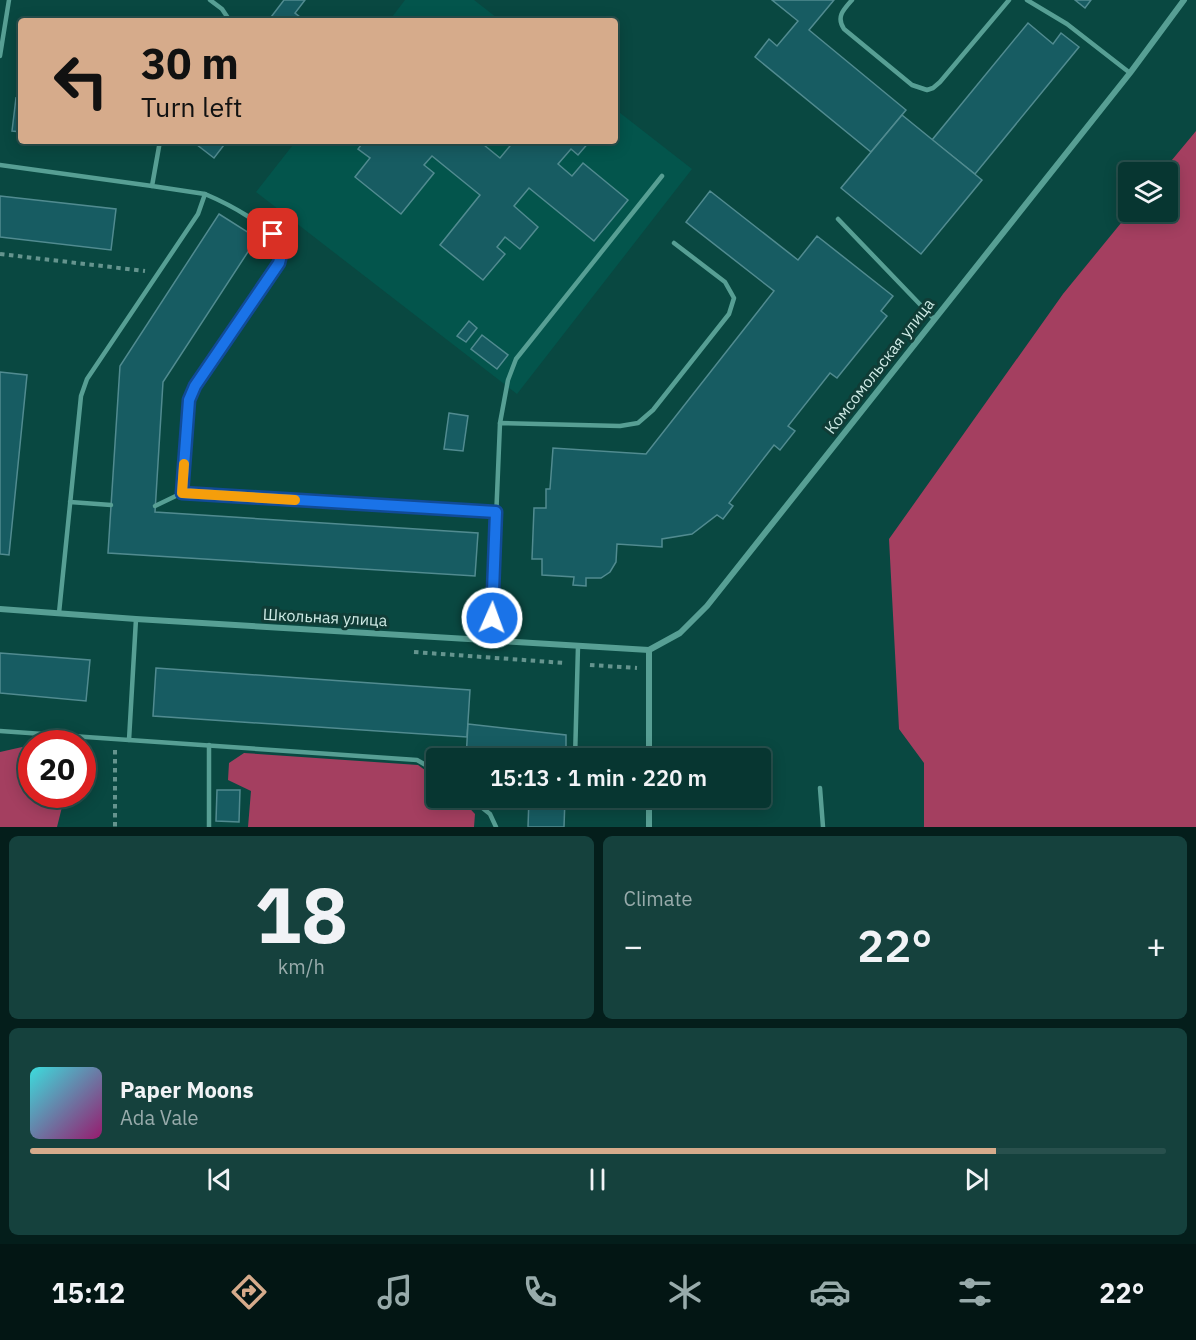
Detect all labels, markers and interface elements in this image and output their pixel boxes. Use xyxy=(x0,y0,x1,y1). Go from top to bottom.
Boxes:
text: 30 m xyxy=(141,36,239,91)
icon: left xyxy=(42,42,120,120)
text: Turn left xyxy=(141,89,242,124)
map controls xyxy=(1118,162,1178,222)
button: layers xyxy=(1118,162,1178,222)
pin xyxy=(247,208,298,259)
icon: arrive xyxy=(256,217,289,250)
street label: Комсомольская улица xyxy=(820,294,938,438)
position arrow xyxy=(460,586,524,650)
street label: Школьная улица xyxy=(262,604,388,630)
speed limit sign: 20 xyxy=(18,730,96,808)
text: 15:13 · 1 min · 220 m xyxy=(490,763,707,792)
text: 18 xyxy=(254,863,348,964)
text: Climate xyxy=(624,885,692,912)
text: 22° xyxy=(857,916,932,974)
text: − xyxy=(624,924,643,967)
text: + xyxy=(1146,924,1166,967)
text: km/h xyxy=(278,953,325,980)
text: Paper Moons xyxy=(120,1075,253,1104)
text: Ada Vale xyxy=(120,1104,199,1131)
icon: previous xyxy=(203,1163,236,1196)
icon: pause xyxy=(581,1163,614,1196)
icon: next xyxy=(960,1163,993,1196)
icon: directions xyxy=(228,1271,270,1313)
icon: music xyxy=(374,1271,416,1313)
icon: phone xyxy=(519,1271,561,1313)
icon: climate xyxy=(664,1271,706,1313)
icon: car xyxy=(809,1271,851,1313)
icon: filters xyxy=(954,1271,996,1313)
text: 15:12 xyxy=(52,1275,125,1310)
text: 22° xyxy=(1099,1275,1144,1310)

